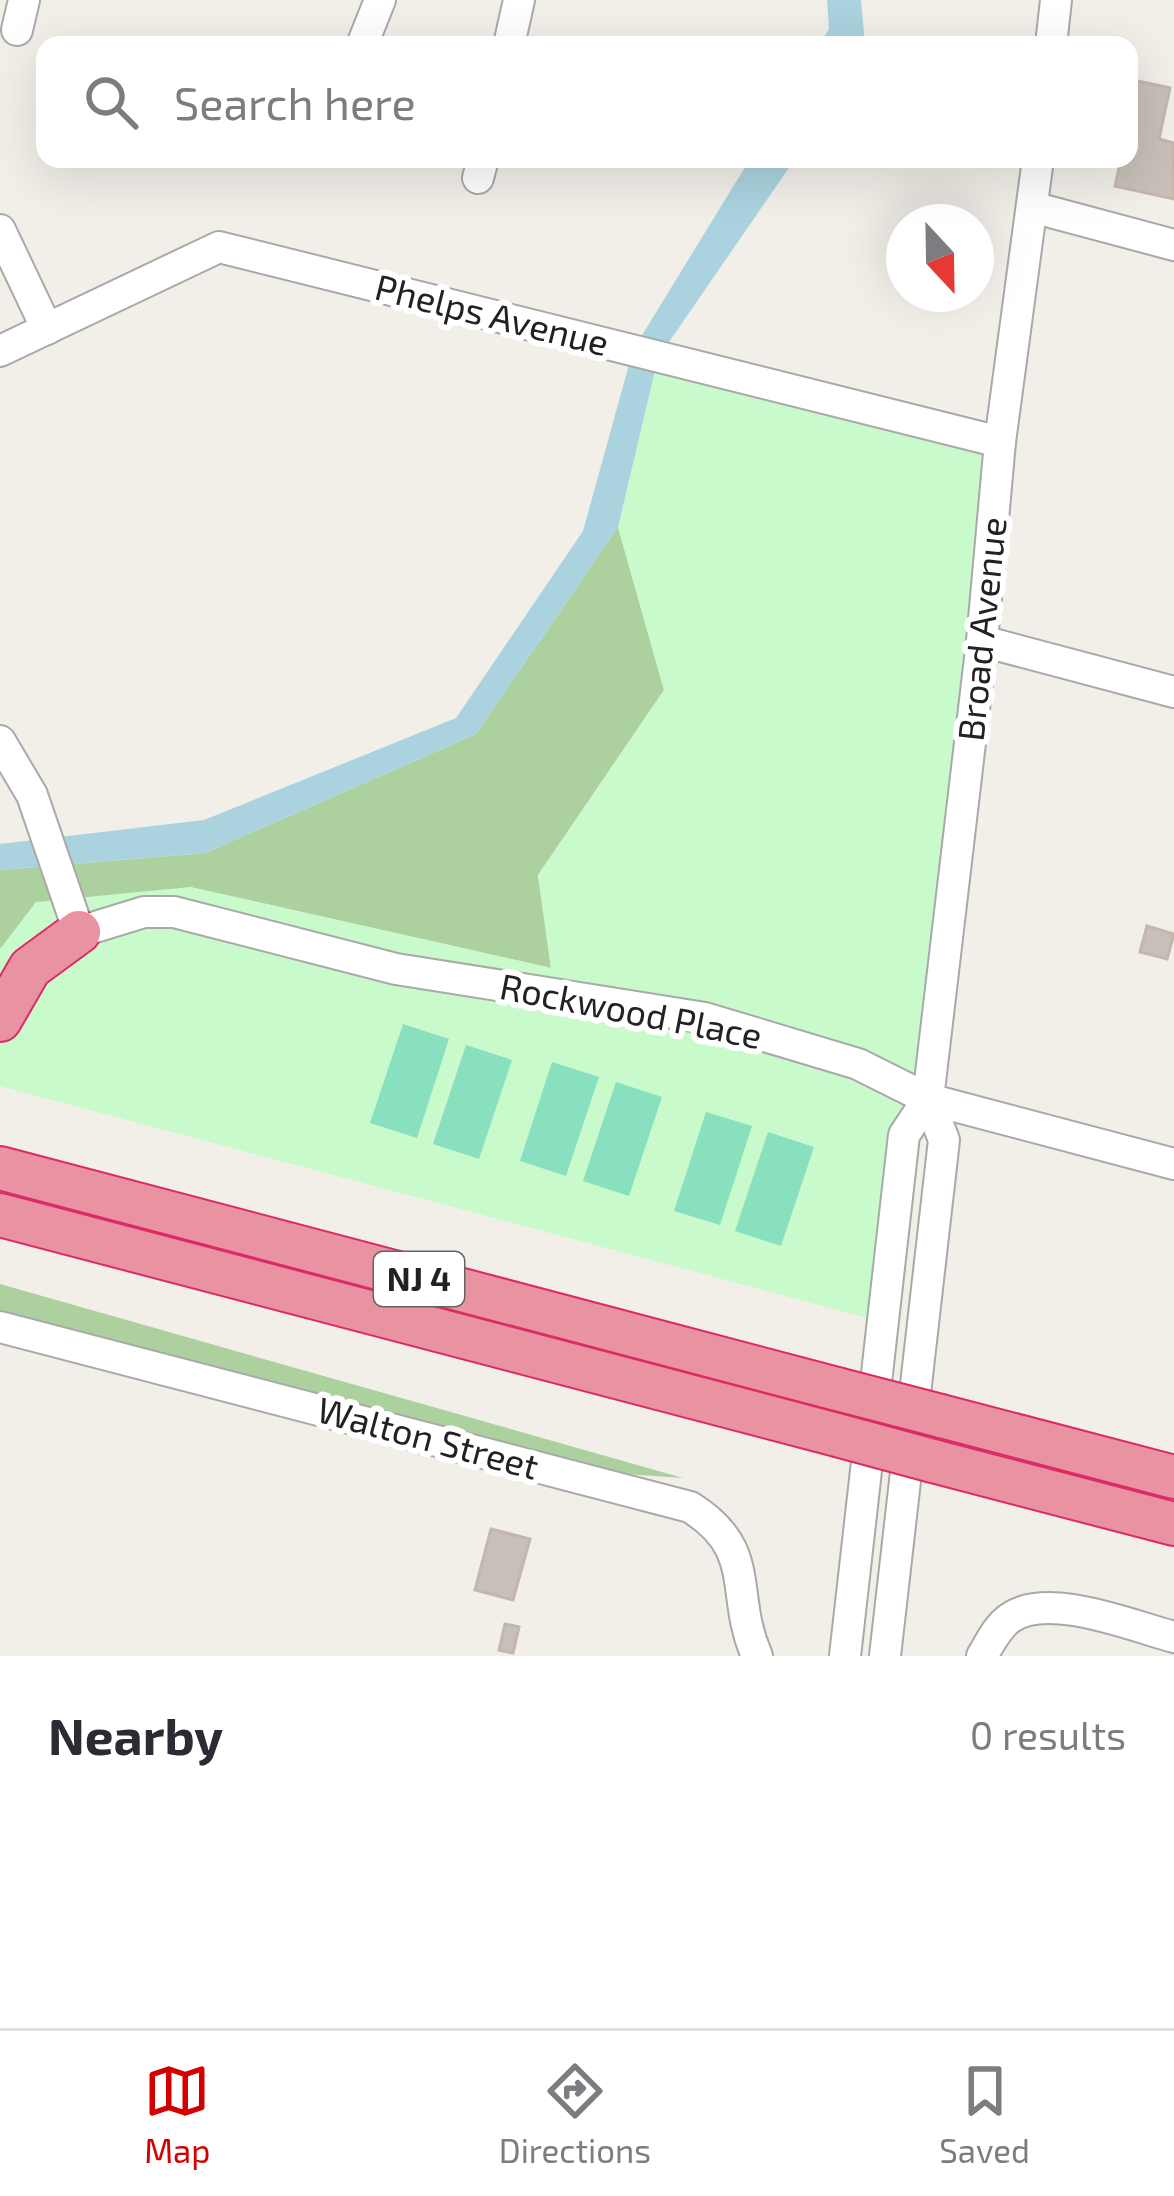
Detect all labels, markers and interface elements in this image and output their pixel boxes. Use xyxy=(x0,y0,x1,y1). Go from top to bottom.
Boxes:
search box xyxy=(36,36,1138,168)
icon: search xyxy=(78,69,144,135)
text: Search here xyxy=(174,75,416,129)
north arrow xyxy=(886,204,994,312)
street label: Phelps Avenue xyxy=(371,264,614,363)
street label: Broad Avenue xyxy=(947,515,1014,743)
street label: Rockwood Place xyxy=(497,963,766,1056)
road number: NJ 4 xyxy=(374,1252,464,1306)
street label: Walton Street xyxy=(313,1386,544,1487)
text: Nearby xyxy=(48,1704,223,1765)
text: 0 results xyxy=(970,1711,1126,1758)
tab: Map xyxy=(144,2058,210,2170)
tab: Directions xyxy=(499,2058,651,2170)
tab: Saved xyxy=(939,2058,1030,2170)

